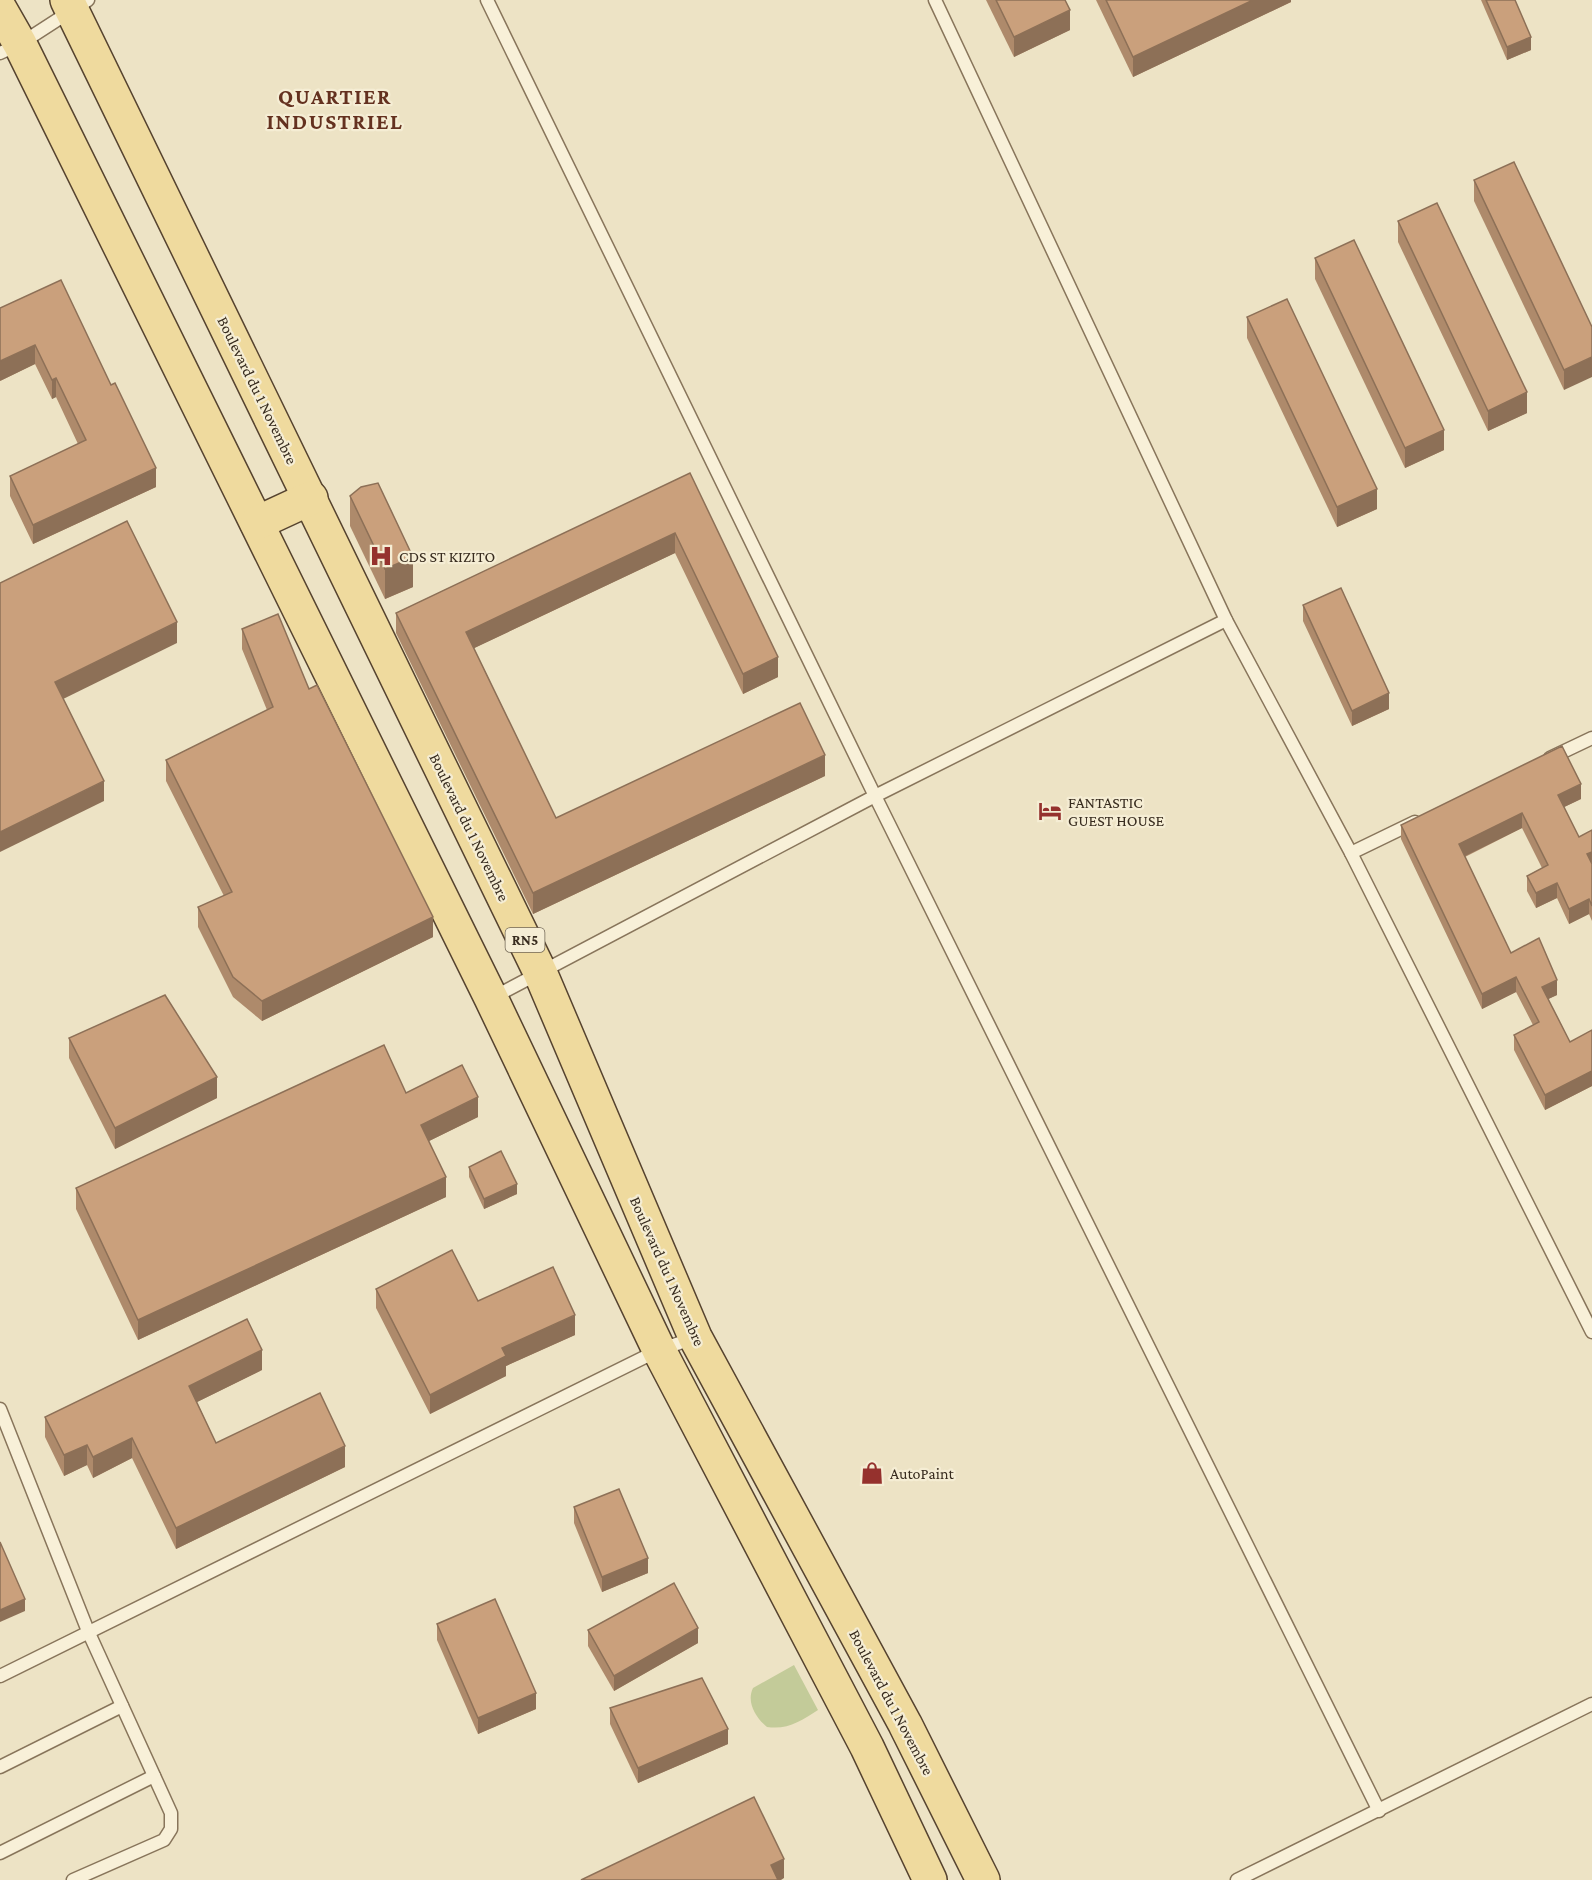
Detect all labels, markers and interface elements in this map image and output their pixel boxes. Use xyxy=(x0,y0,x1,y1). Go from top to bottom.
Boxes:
district label: QUARTIER INDUSTRIEL xyxy=(267,84,403,134)
street label: Boulevard du 1 Novembre xyxy=(214,314,301,467)
hospital icon: CDS ST KIZITO xyxy=(368,543,394,569)
place label: CDS ST KIZITO xyxy=(399,548,495,565)
street label: Boulevard du 1 Novembre xyxy=(426,751,513,904)
place label: FANTASTIC GUEST HOUSE xyxy=(1068,794,1164,829)
hotel icon: FANTASTIC GUEST HOUSE xyxy=(1037,798,1063,824)
road number: RN5 xyxy=(506,928,544,952)
street label: Boulevard du 1 Novembre xyxy=(627,1194,708,1349)
shop icon: AutoPaint xyxy=(859,1460,885,1486)
place label: AutoPaint xyxy=(890,1465,955,1482)
street label: Boulevard du 1 Novembre xyxy=(846,1627,937,1778)

